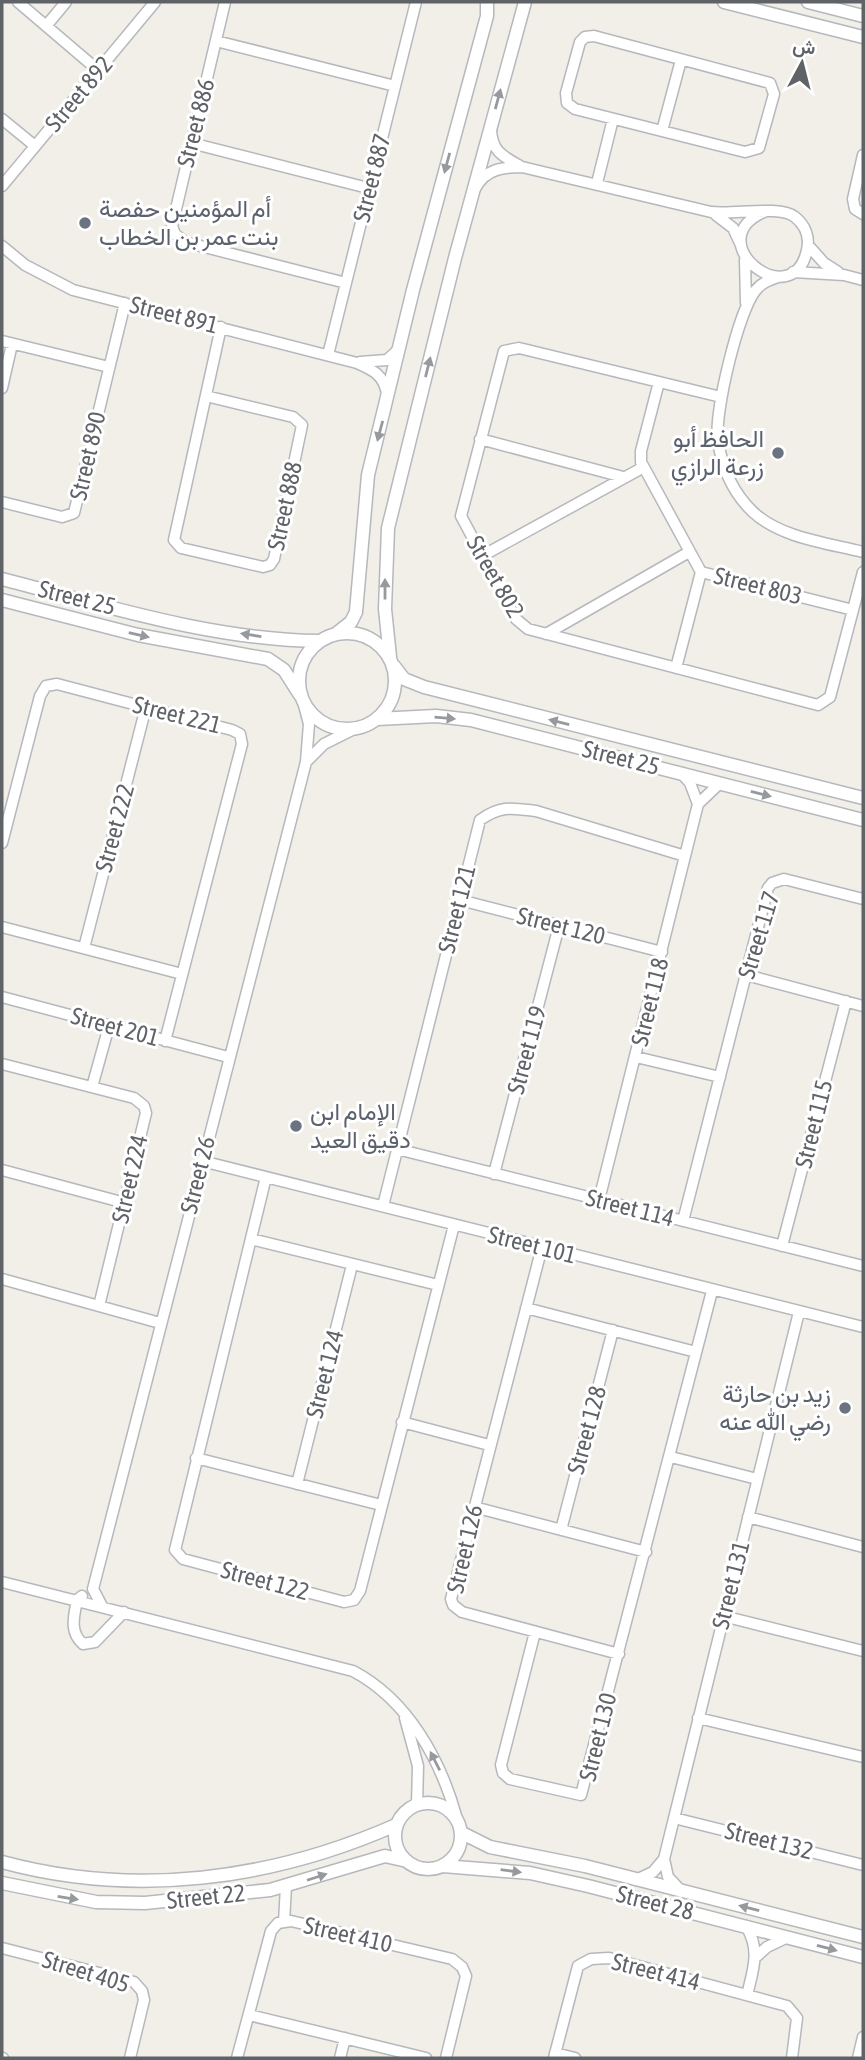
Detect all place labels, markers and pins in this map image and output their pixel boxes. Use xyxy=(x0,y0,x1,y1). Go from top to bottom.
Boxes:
place label: أم المؤمنين حفصة بنت عمر بن الخطاب xyxy=(99,195,279,252)
marker: أم المؤمنين حفصة بنت عمر بن الخطاب xyxy=(77,215,93,231)
place label: الحافظ أبو زرعة الرازي xyxy=(671,425,764,486)
marker: الحافظ أبو زرعة الرازي xyxy=(770,445,786,461)
place label: الإمام ابن دقيق العيد xyxy=(310,1098,411,1154)
marker: الإمام ابن دقيق العيد xyxy=(288,1118,304,1134)
place label: زيد بن حارثة رضي الله عنه xyxy=(719,1380,831,1441)
marker: زيد بن حارثة رضي الله عنه xyxy=(837,1400,853,1416)

